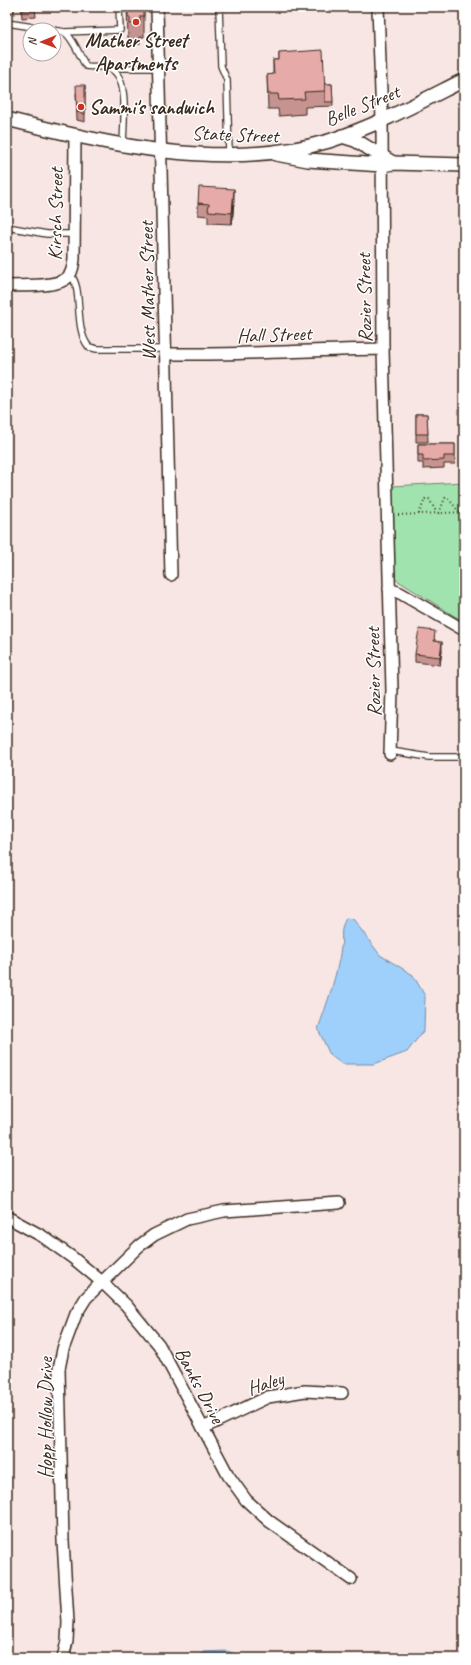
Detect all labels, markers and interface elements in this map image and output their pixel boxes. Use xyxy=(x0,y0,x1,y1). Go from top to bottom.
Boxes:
marker: Mather Street Apartments xyxy=(131,17,141,27)
north arrow xyxy=(22,22,62,62)
place label: Mather Street Apartments xyxy=(85,28,190,76)
text: N xyxy=(25,36,39,46)
street label: Belle Street xyxy=(321,78,405,132)
place label: Sammi's sandwich xyxy=(89,95,215,120)
marker: Sammi's sandwich xyxy=(76,102,86,112)
street label: State Street xyxy=(191,120,281,149)
street label: Kirsch Street xyxy=(42,165,69,261)
street label: West Mather Street xyxy=(134,219,161,361)
street label: Rozier Street xyxy=(351,251,378,343)
street label: Hall Street xyxy=(236,321,314,348)
street label: Rozier Street xyxy=(360,625,387,717)
street label: Banks Drive xyxy=(169,1343,231,1429)
street label: Hopp Hollow Drive xyxy=(33,1356,58,1479)
street label: Haley xyxy=(244,1366,288,1401)

